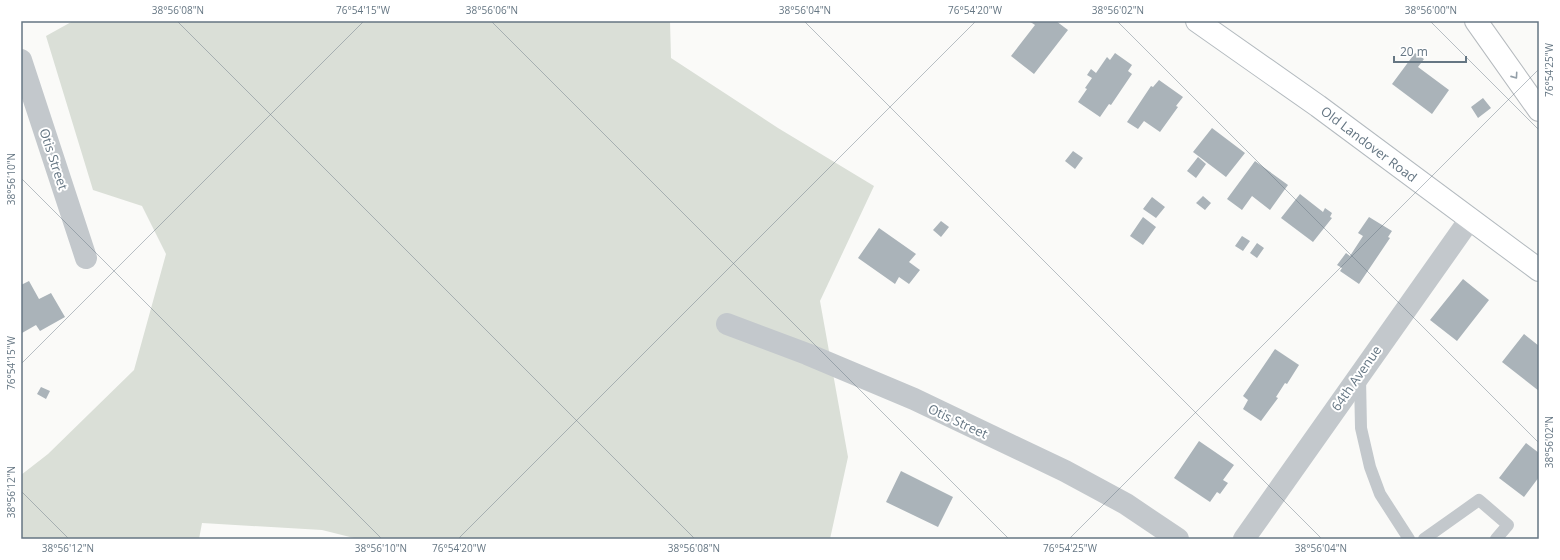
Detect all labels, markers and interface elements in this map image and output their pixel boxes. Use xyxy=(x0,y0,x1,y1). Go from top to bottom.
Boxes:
text: 38°56'08"N xyxy=(152,3,204,17)
text: 76°54'15"W xyxy=(336,3,391,17)
text: 38°56'06"N xyxy=(466,3,518,17)
text: 38°56'04"N xyxy=(779,3,831,17)
text: 76°54'20"W xyxy=(948,3,1003,17)
text: 38°56'02"N xyxy=(1092,3,1144,17)
text: 38°56'00"N xyxy=(1405,3,1457,17)
scale bar xyxy=(1394,38,1466,64)
text: 76°54'25"W xyxy=(1542,42,1556,97)
text: 20 m xyxy=(1400,43,1428,60)
one-way arrow xyxy=(1510,71,1517,78)
street label: Old Landover Road xyxy=(1317,102,1421,186)
street label: Otis Street xyxy=(36,126,73,193)
text: 38°56'10"N xyxy=(4,153,18,205)
text: 76°54'15"W xyxy=(4,335,18,390)
street label: 64th Avenue xyxy=(1327,342,1385,414)
street label: Otis Street xyxy=(925,399,991,443)
text: 38°56'02"N xyxy=(1542,416,1556,468)
text: 38°56'12"N xyxy=(4,466,18,518)
text: 38°56'12"N xyxy=(42,541,94,555)
text: 38°56'10"N xyxy=(355,541,407,555)
text: 76°54'20"W xyxy=(432,541,487,555)
text: 38°56'08"N xyxy=(668,541,720,555)
text: 76°54'25"W xyxy=(1043,541,1098,555)
text: 38°56'04"N xyxy=(1295,541,1347,555)

